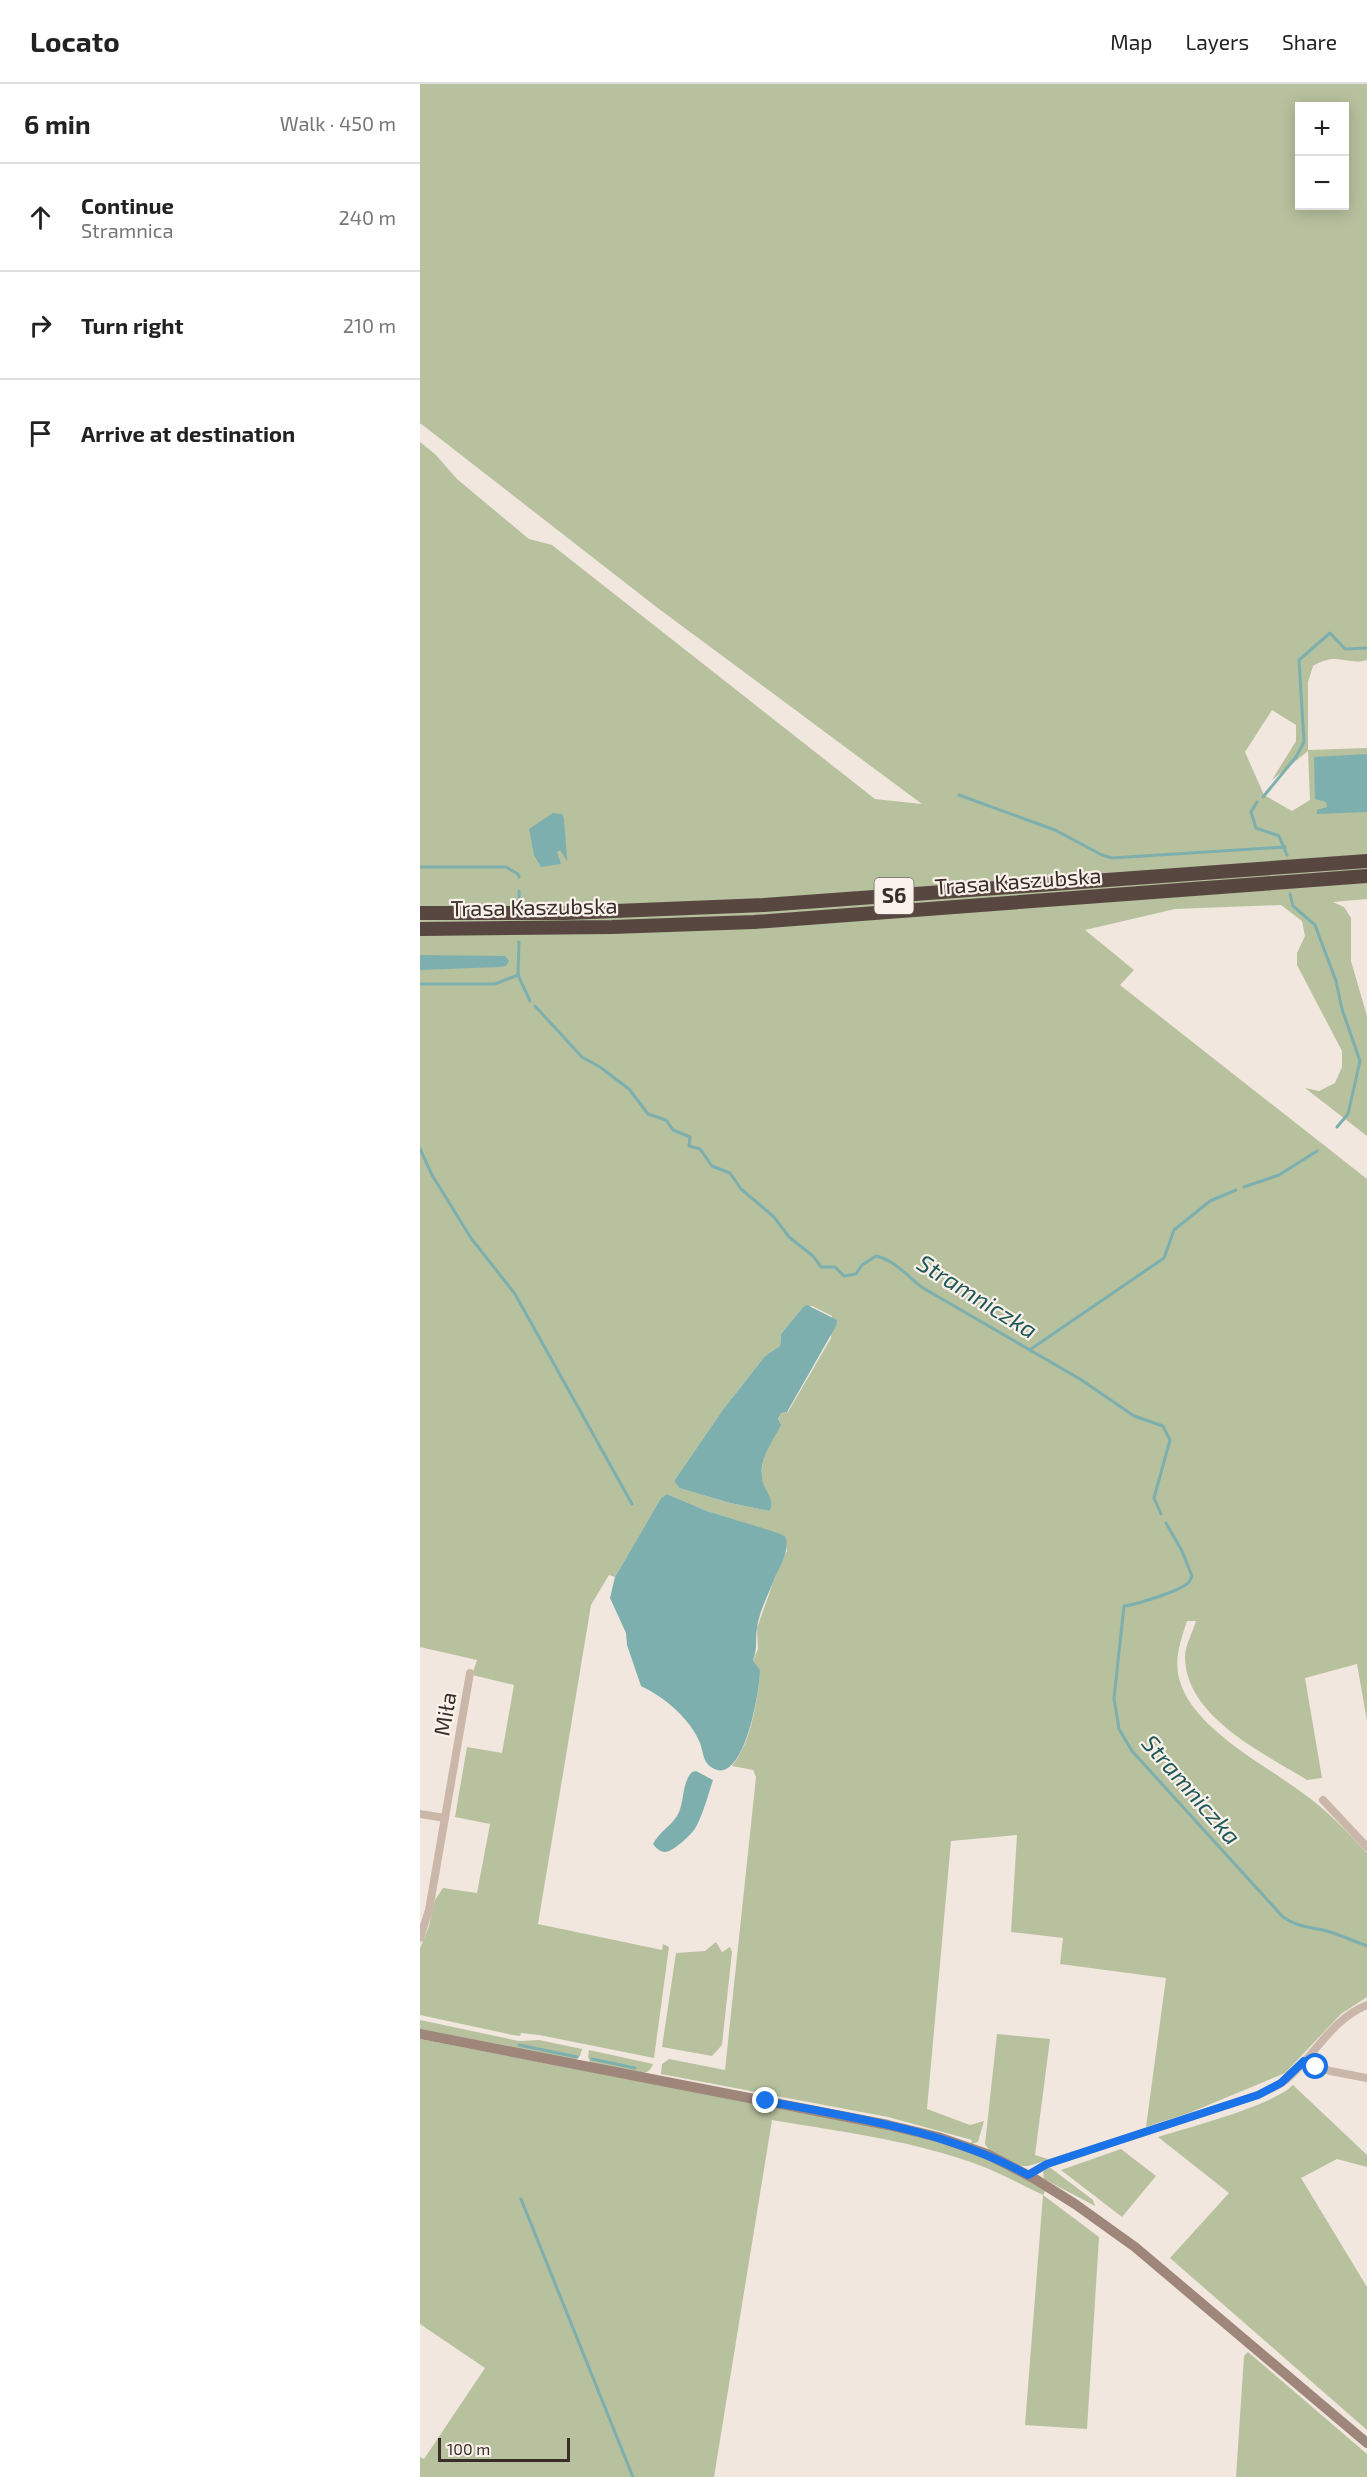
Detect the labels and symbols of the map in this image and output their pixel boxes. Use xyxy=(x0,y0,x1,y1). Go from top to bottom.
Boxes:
street label: Trasa Kaszubska xyxy=(934,861,1102,899)
road number: S6 xyxy=(874,878,914,914)
street label: Trasa Kaszubska xyxy=(450,892,618,920)
water label: Stramniczka xyxy=(912,1247,1043,1344)
street label: Miła xyxy=(427,1690,461,1738)
water label: Stramniczka xyxy=(1137,1728,1248,1850)
route start xyxy=(1302,2053,1328,2079)
route end xyxy=(752,2087,778,2113)
scale bar xyxy=(438,2435,570,2462)

